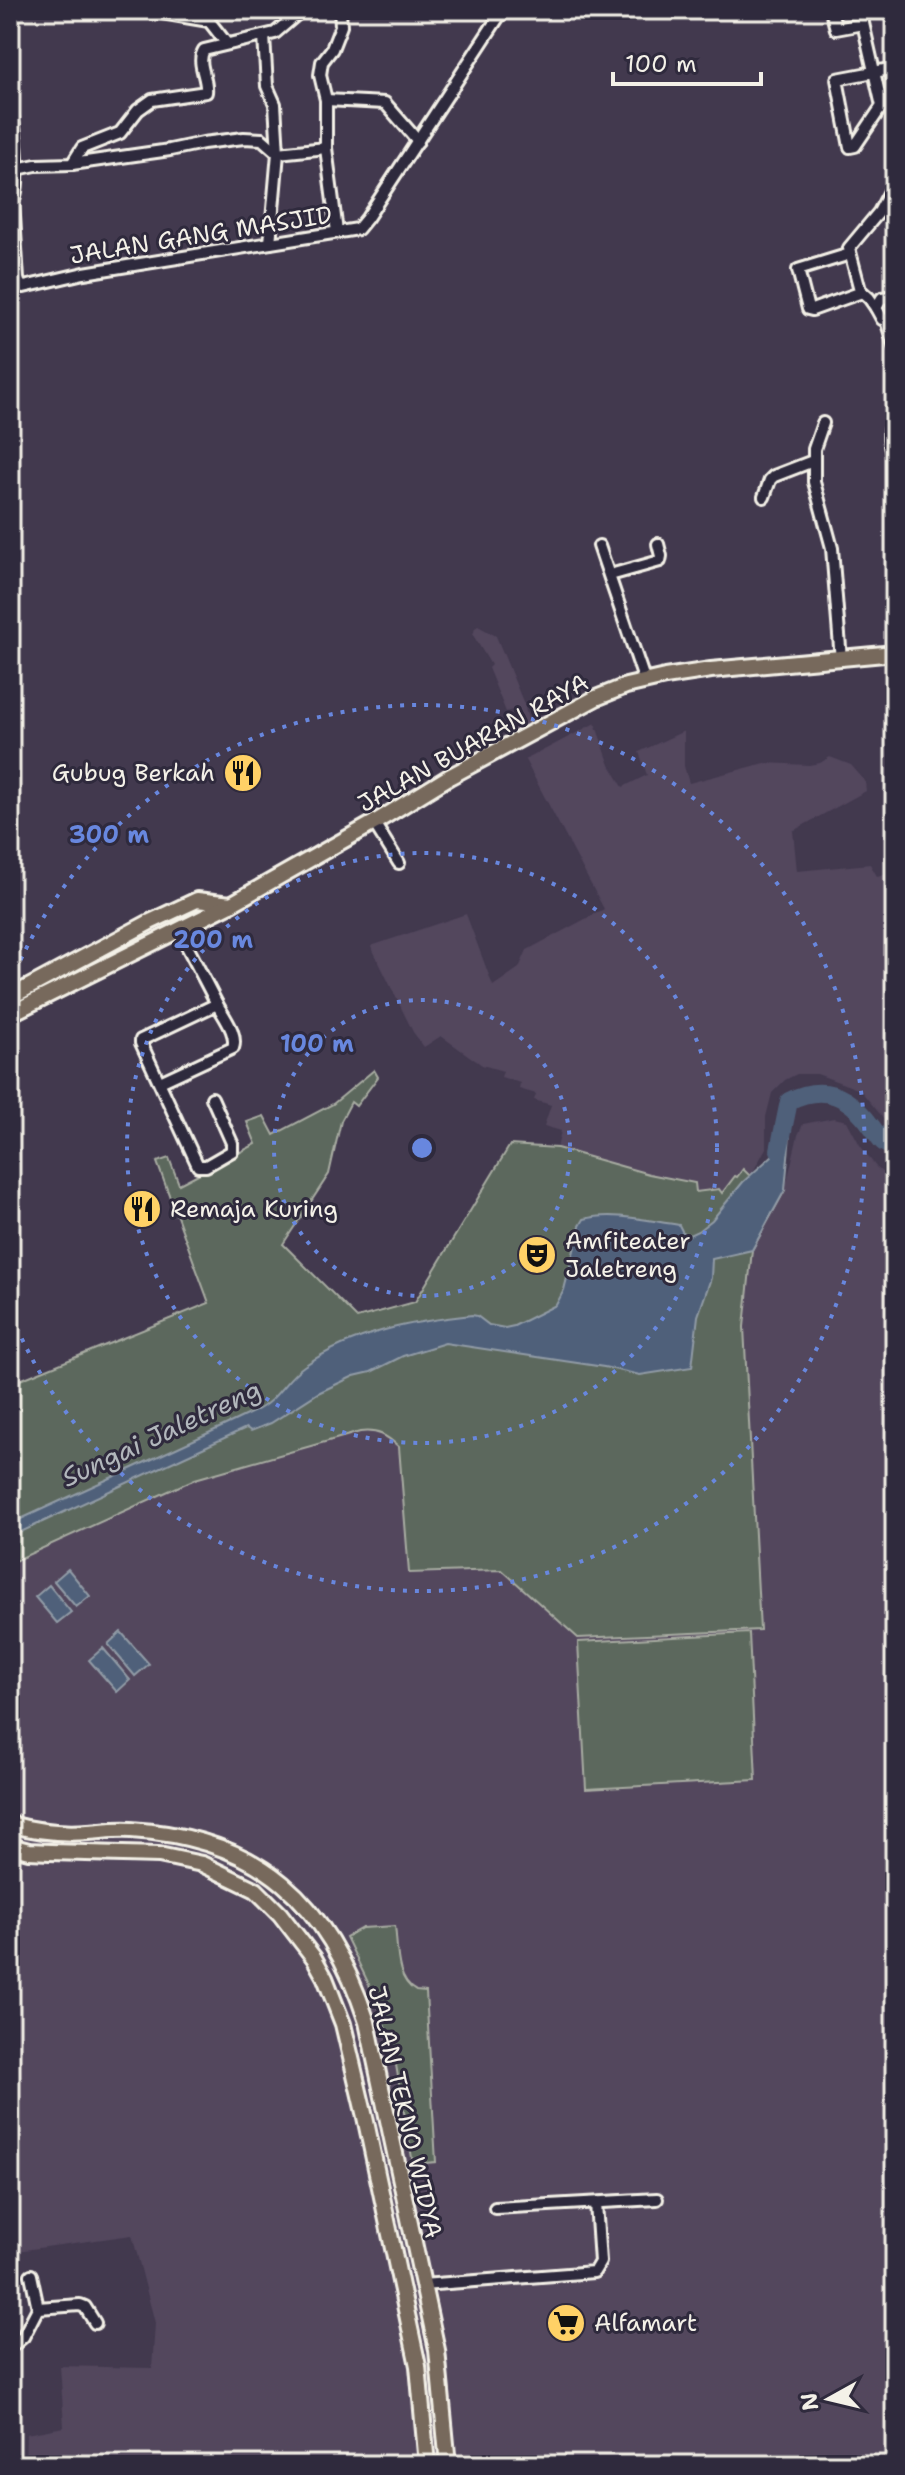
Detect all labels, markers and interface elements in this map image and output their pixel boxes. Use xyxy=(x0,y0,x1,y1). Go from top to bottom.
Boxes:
scale bar xyxy=(613,36,761,86)
text: 100 m xyxy=(625,48,697,80)
street label: JALAN GANG MASJID xyxy=(68,198,334,272)
street label: JALAN BUARAN RAYA xyxy=(352,666,594,820)
restaurant icon: Gubug Berkah xyxy=(222,752,264,794)
place label: Gubug Berkah xyxy=(52,757,215,789)
text: 300 m xyxy=(69,819,149,851)
text: 200 m xyxy=(173,924,253,956)
text: 100 m xyxy=(280,1028,354,1060)
centre of rings xyxy=(408,1134,436,1162)
restaurant icon: Remaja Kuring xyxy=(121,1188,163,1230)
place label: Remaja Kuring xyxy=(170,1193,338,1225)
place label: Amfiteater Jaletreng xyxy=(565,1225,691,1285)
theatre icon: Amfiteater Jaletreng xyxy=(516,1234,558,1276)
water label: Sungai Jaletreng xyxy=(56,1371,266,1495)
street label: JALAN TEKNO WIDYA xyxy=(360,1983,450,2241)
supermarket icon: Alfamart xyxy=(545,2302,587,2344)
place label: Alfamart xyxy=(594,2307,697,2339)
north arrow xyxy=(789,2359,869,2439)
text: N xyxy=(794,2391,825,2412)

